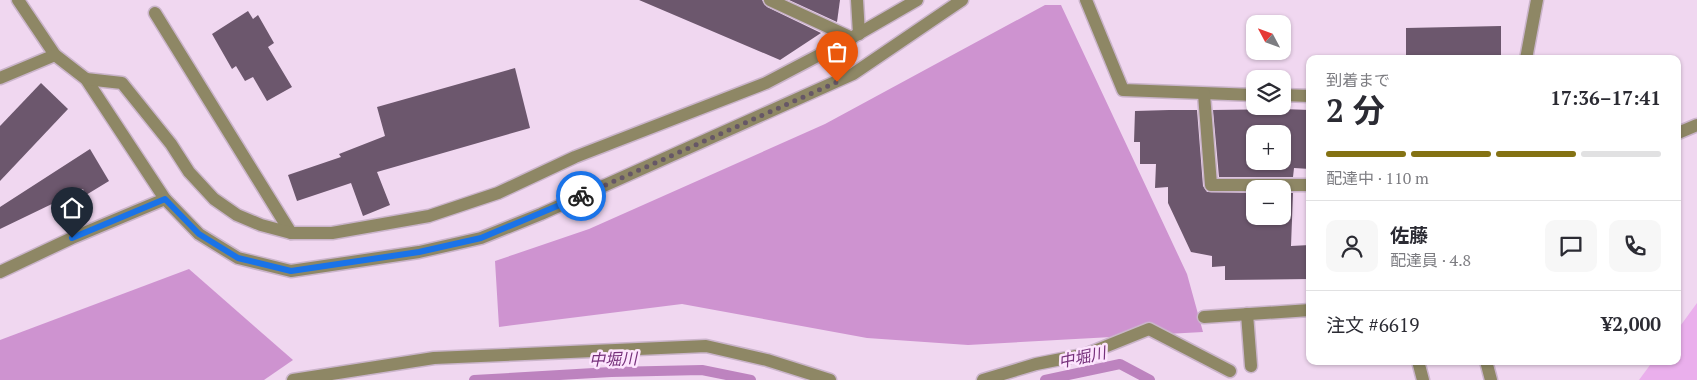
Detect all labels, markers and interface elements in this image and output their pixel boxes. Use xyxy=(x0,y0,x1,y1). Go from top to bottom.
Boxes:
north arrow xyxy=(1246,15,1291,60)
map controls xyxy=(1246,15,1291,225)
pin xyxy=(816,31,858,82)
icon: bag xyxy=(823,38,851,66)
text: 到着まで xyxy=(1326,69,1390,91)
button: layers xyxy=(1246,70,1291,115)
text: 17:36–17:41 xyxy=(1550,85,1661,110)
text: 2 分 xyxy=(1326,89,1385,131)
button: + xyxy=(1246,125,1291,170)
text: 配達中 · 110 m xyxy=(1326,167,1429,189)
courier xyxy=(556,171,606,221)
button: − xyxy=(1246,180,1291,225)
icon: bike xyxy=(567,182,595,210)
pin xyxy=(51,187,93,238)
icon: home xyxy=(58,194,86,222)
button: person xyxy=(1326,220,1378,272)
button: chat xyxy=(1545,220,1597,272)
button: phone xyxy=(1609,220,1661,272)
text: 佐藤 xyxy=(1390,222,1428,247)
text: 配達員 · 4.8 xyxy=(1390,249,1471,271)
text: ¥2,000 xyxy=(1602,311,1661,336)
text: 注文 #6619 xyxy=(1326,312,1419,337)
water label: 中堀川 xyxy=(1056,341,1110,373)
water label: 中堀川 xyxy=(589,347,639,371)

